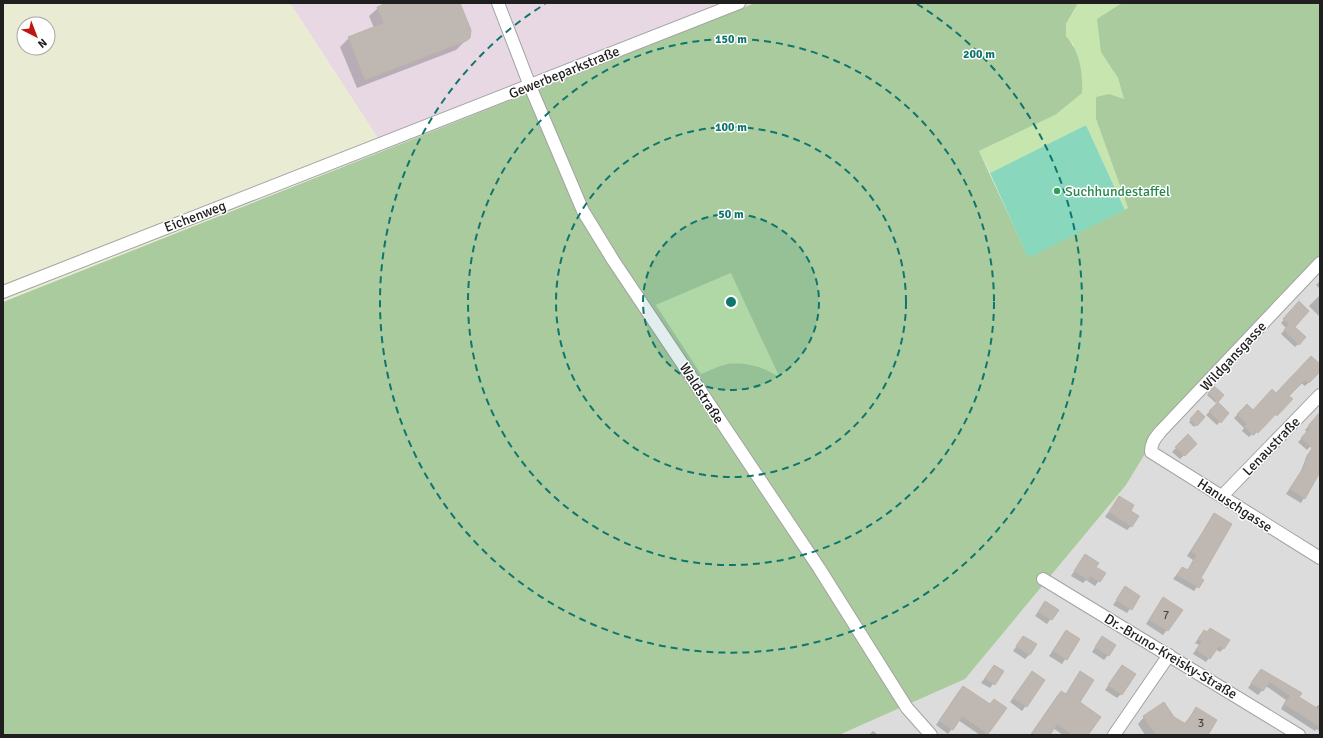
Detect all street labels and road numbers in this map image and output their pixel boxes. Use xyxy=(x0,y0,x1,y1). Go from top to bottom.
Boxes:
street label: Gewerbeparkstraße xyxy=(506,42,622,102)
street label: Eichenweg xyxy=(162,197,228,236)
street label: Wildgansgasse xyxy=(1197,318,1270,395)
street label: Waldstraße xyxy=(676,360,727,427)
street label: Lenaustraße xyxy=(1239,413,1304,479)
street label: Hanuschgasse xyxy=(1194,475,1275,536)
street label: Dr.-Bruno-Kreisky-Straße xyxy=(1101,610,1240,703)

